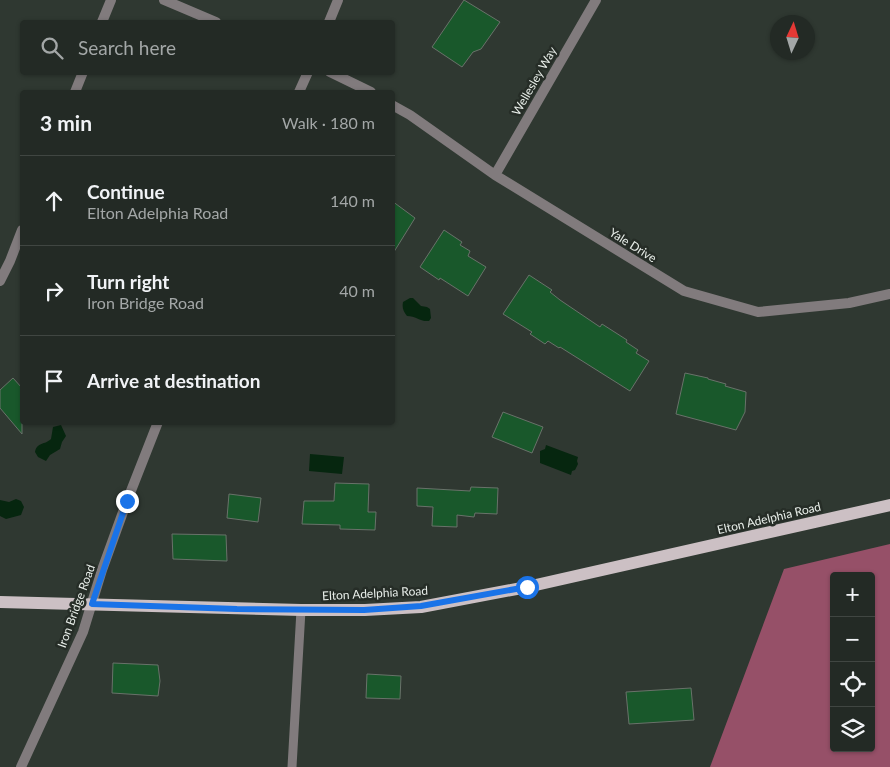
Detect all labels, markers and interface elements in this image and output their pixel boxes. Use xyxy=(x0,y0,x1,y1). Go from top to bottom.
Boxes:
north arrow xyxy=(770,15,815,60)
search box xyxy=(20,20,395,75)
icon: search xyxy=(38,34,66,62)
text: Search here xyxy=(78,36,176,59)
street label: Wellesley Way xyxy=(508,43,560,118)
text: 3 min xyxy=(40,110,92,135)
text: Walk · 180 m xyxy=(282,113,375,132)
text: Continue xyxy=(87,180,165,203)
icon: ahead xyxy=(40,187,68,215)
text: 140 m xyxy=(330,191,375,210)
text: Elton Adelphia Road xyxy=(87,203,228,222)
street label: Yale Drive xyxy=(607,225,659,265)
text: Turn right xyxy=(87,270,169,293)
icon: right xyxy=(40,277,68,305)
text: 40 m xyxy=(339,281,375,300)
text: Iron Bridge Road xyxy=(87,293,204,312)
icon: arrive xyxy=(40,367,68,395)
text: Arrive at destination xyxy=(87,369,260,392)
route end xyxy=(116,490,139,513)
street label: Elton Adelphia Road xyxy=(716,499,822,537)
street label: Iron Bridge Road xyxy=(54,562,98,650)
map controls xyxy=(830,572,875,752)
button: + xyxy=(830,572,875,617)
route start xyxy=(516,576,539,599)
street label: Elton Adelphia Road xyxy=(322,583,428,603)
button: − xyxy=(830,617,875,662)
button: locate xyxy=(830,662,875,707)
button: layers xyxy=(830,707,875,752)

